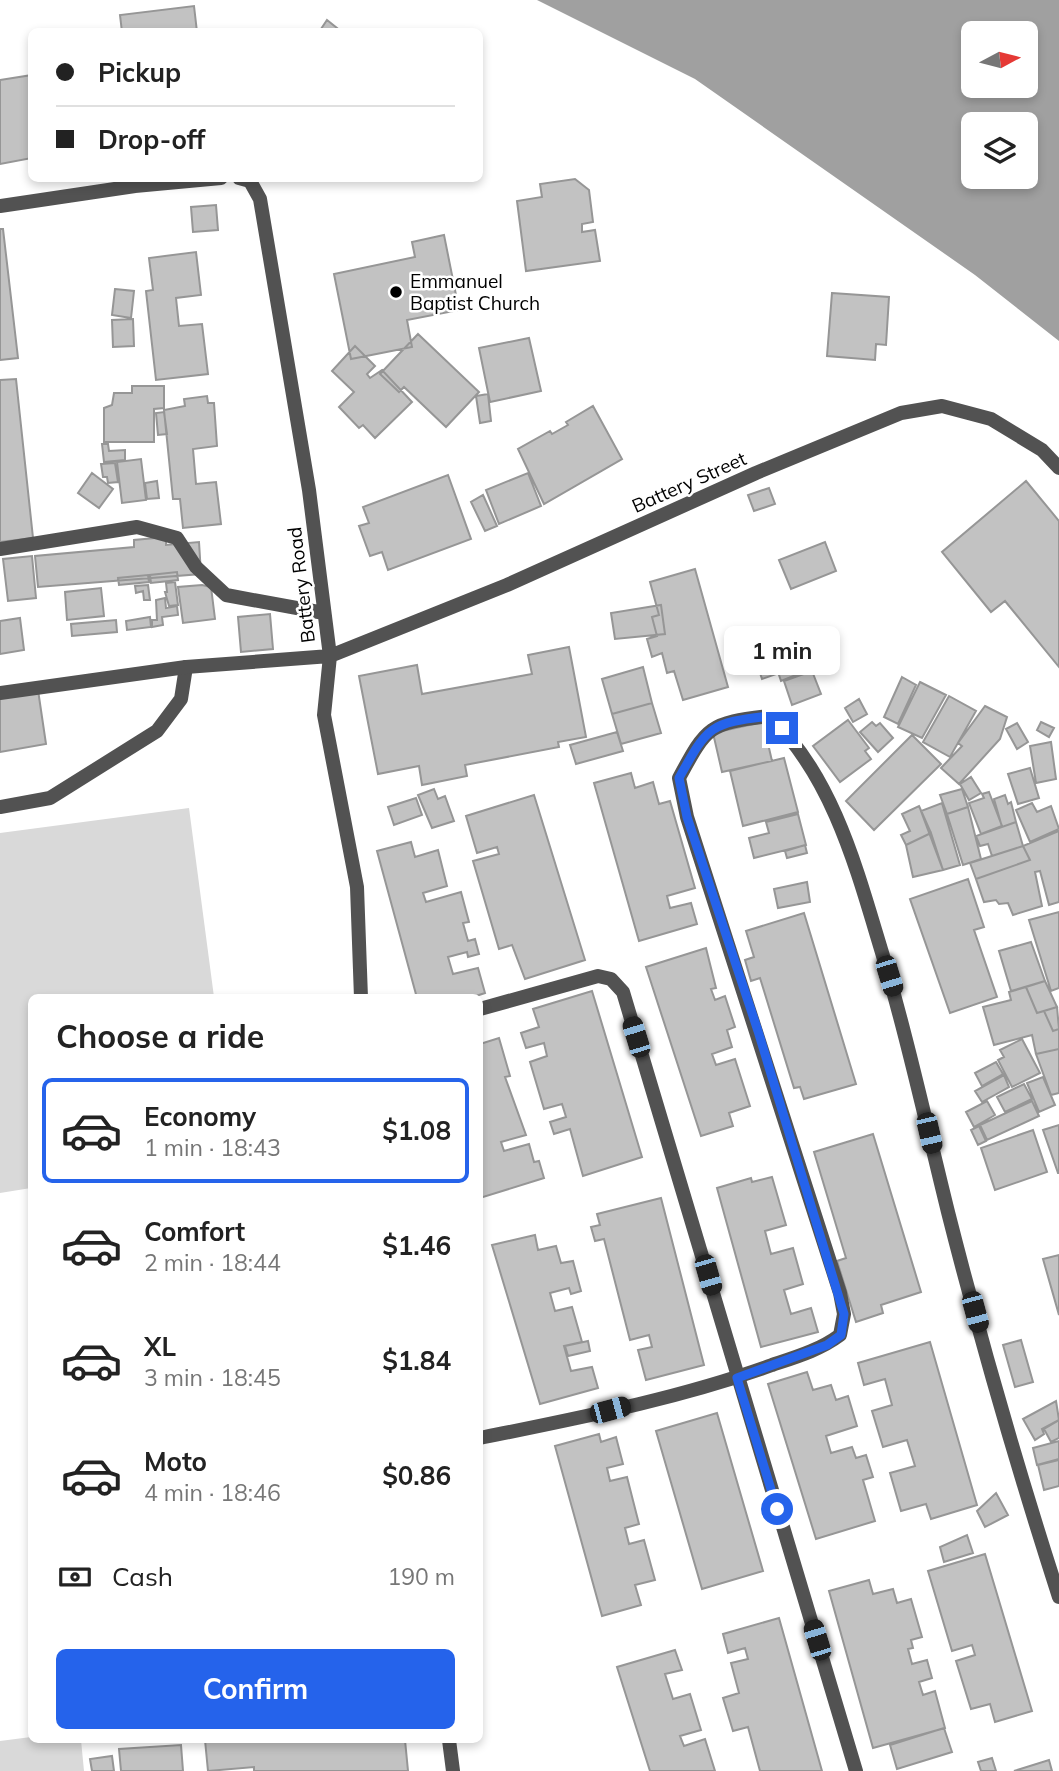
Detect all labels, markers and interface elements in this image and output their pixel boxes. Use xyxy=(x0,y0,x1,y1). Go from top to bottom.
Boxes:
north arrow xyxy=(961,21,1038,98)
map controls xyxy=(961,21,1038,189)
text: Pickup xyxy=(98,56,181,89)
button: layers xyxy=(961,112,1038,189)
text: Drop-off xyxy=(98,123,205,156)
place label: Emmanuel Baptist Church xyxy=(410,269,540,315)
marker: Emmanuel Baptist Church xyxy=(388,284,404,300)
street label: Battery Street xyxy=(628,446,750,518)
street label: Battery Road xyxy=(282,526,320,644)
callout: 1 min xyxy=(724,626,840,676)
text: 1 min xyxy=(752,636,812,665)
route end xyxy=(766,712,798,744)
car xyxy=(873,953,906,999)
car xyxy=(620,1014,653,1060)
text: Choose a ride xyxy=(56,1016,264,1056)
icon: car xyxy=(60,1099,123,1162)
text: Economy xyxy=(144,1100,256,1133)
car xyxy=(915,1110,944,1156)
text: $1.08 xyxy=(382,1114,451,1147)
text: 1 min · 18:43 xyxy=(144,1133,281,1162)
icon: car xyxy=(60,1214,123,1277)
text: Comfort xyxy=(144,1215,245,1248)
text: $1.46 xyxy=(382,1229,451,1262)
text: 2 min · 18:44 xyxy=(144,1248,281,1277)
car xyxy=(693,1252,724,1298)
car xyxy=(960,1289,991,1335)
icon: car xyxy=(60,1329,123,1392)
text: XL xyxy=(144,1330,176,1363)
text: $1.84 xyxy=(382,1344,451,1377)
text: 3 min · 18:45 xyxy=(144,1363,281,1392)
car xyxy=(587,1394,634,1426)
icon: car xyxy=(60,1444,123,1507)
text: Moto xyxy=(144,1445,207,1478)
text: $0.86 xyxy=(382,1459,451,1492)
text: 4 min · 18:46 xyxy=(144,1478,281,1507)
route start xyxy=(761,1493,793,1525)
icon: cash xyxy=(56,1558,94,1596)
text: Cash xyxy=(112,1560,173,1593)
text: 190 m xyxy=(387,1562,455,1591)
car xyxy=(801,1617,834,1663)
button: Confirm xyxy=(56,1649,455,1729)

